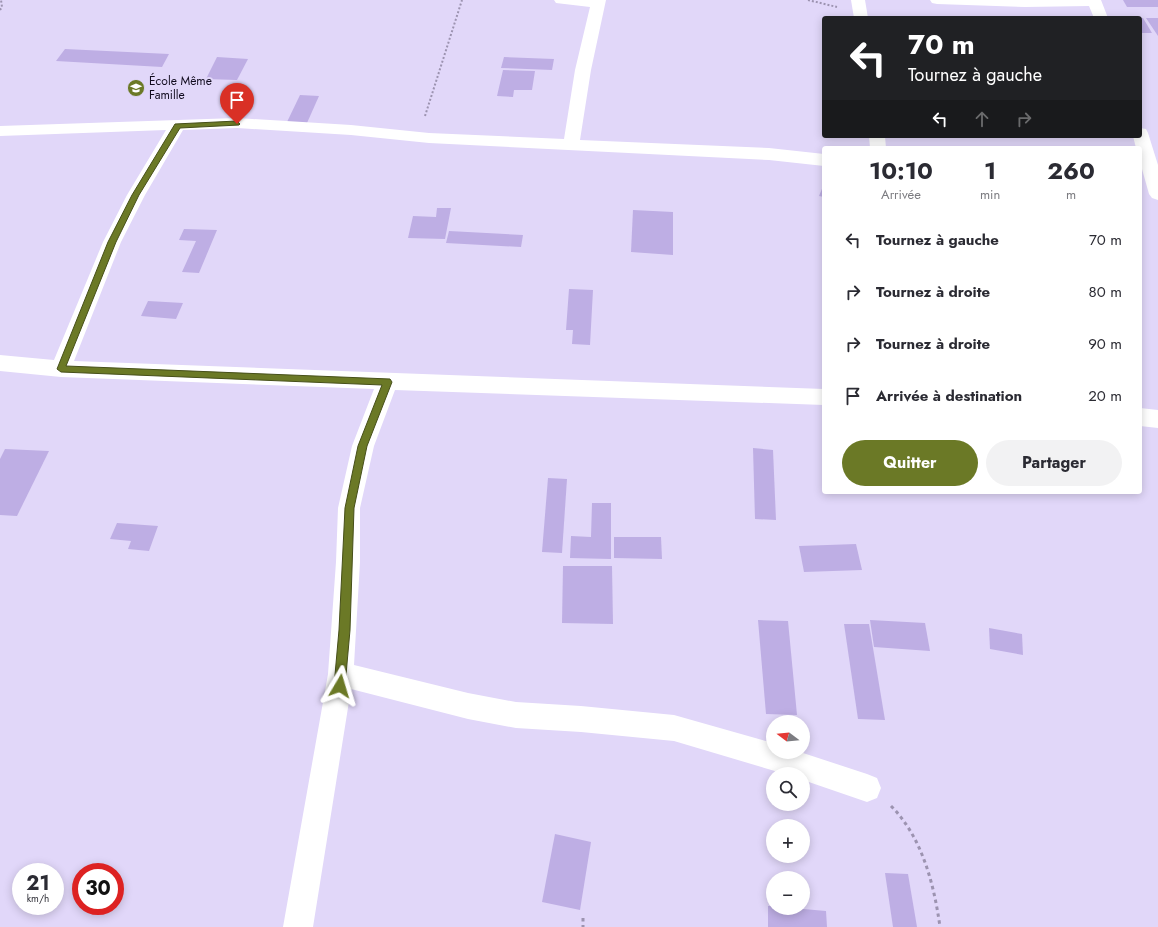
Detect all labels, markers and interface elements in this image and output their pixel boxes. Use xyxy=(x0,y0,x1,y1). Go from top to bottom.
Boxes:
text: 70 m xyxy=(908,24,975,65)
icon: left xyxy=(842,32,894,84)
text: Tournez à gauche xyxy=(908,62,1042,88)
place label: École Même Famille xyxy=(149,72,212,104)
school or university icon: École Même Famille xyxy=(126,78,146,98)
pin xyxy=(220,83,254,124)
icon: arrive xyxy=(226,89,248,111)
icon: left xyxy=(929,108,951,130)
icon: ahead xyxy=(971,108,993,130)
icon: right xyxy=(1013,108,1035,130)
text: 10:10 xyxy=(869,153,933,188)
text: 1 xyxy=(984,153,996,188)
text: 260 xyxy=(1047,153,1095,188)
text: Arrivée xyxy=(881,185,921,204)
text: min xyxy=(980,185,1000,204)
text: m xyxy=(1066,185,1076,204)
icon: left xyxy=(842,229,864,251)
text: Tournez à gauche xyxy=(876,229,999,251)
text: 70 m xyxy=(1089,229,1122,251)
icon: right xyxy=(842,281,864,303)
text: Tournez à droite xyxy=(876,281,990,303)
text: 80 m xyxy=(1089,281,1122,303)
icon: right xyxy=(842,333,864,355)
text: Tournez à droite xyxy=(876,333,990,355)
text: 90 m xyxy=(1088,333,1122,355)
icon: arrive xyxy=(842,385,864,407)
text: Arrivée à destination xyxy=(876,385,1022,407)
text: 20 m xyxy=(1088,385,1122,407)
button: Quitter xyxy=(842,440,978,486)
button: Partager xyxy=(986,440,1122,486)
position arrow xyxy=(319,665,361,707)
north arrow xyxy=(766,715,810,759)
map controls xyxy=(766,715,810,915)
button: search xyxy=(766,767,810,811)
button: + xyxy=(766,819,810,863)
speed limit sign: 30 xyxy=(72,863,124,915)
text: 21 xyxy=(26,869,50,898)
button: − xyxy=(766,871,810,915)
text: km/h xyxy=(27,891,49,906)

